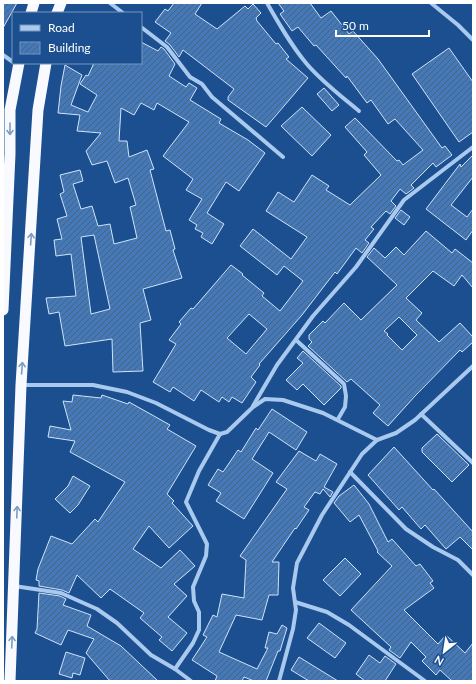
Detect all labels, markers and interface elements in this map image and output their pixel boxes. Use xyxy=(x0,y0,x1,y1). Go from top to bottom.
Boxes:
legend xyxy=(12,12,142,64)
scale bar xyxy=(336,12,429,38)
text: 50 m xyxy=(342,18,369,33)
text: Road xyxy=(48,20,75,35)
text: Building xyxy=(48,40,91,55)
one-way arrow xyxy=(6,122,14,135)
one-way arrow xyxy=(27,232,34,245)
one-way arrow xyxy=(19,362,26,375)
one-way arrow xyxy=(13,506,20,519)
north arrow xyxy=(424,632,464,672)
one-way arrow xyxy=(8,636,15,649)
text: N xyxy=(432,653,446,669)

